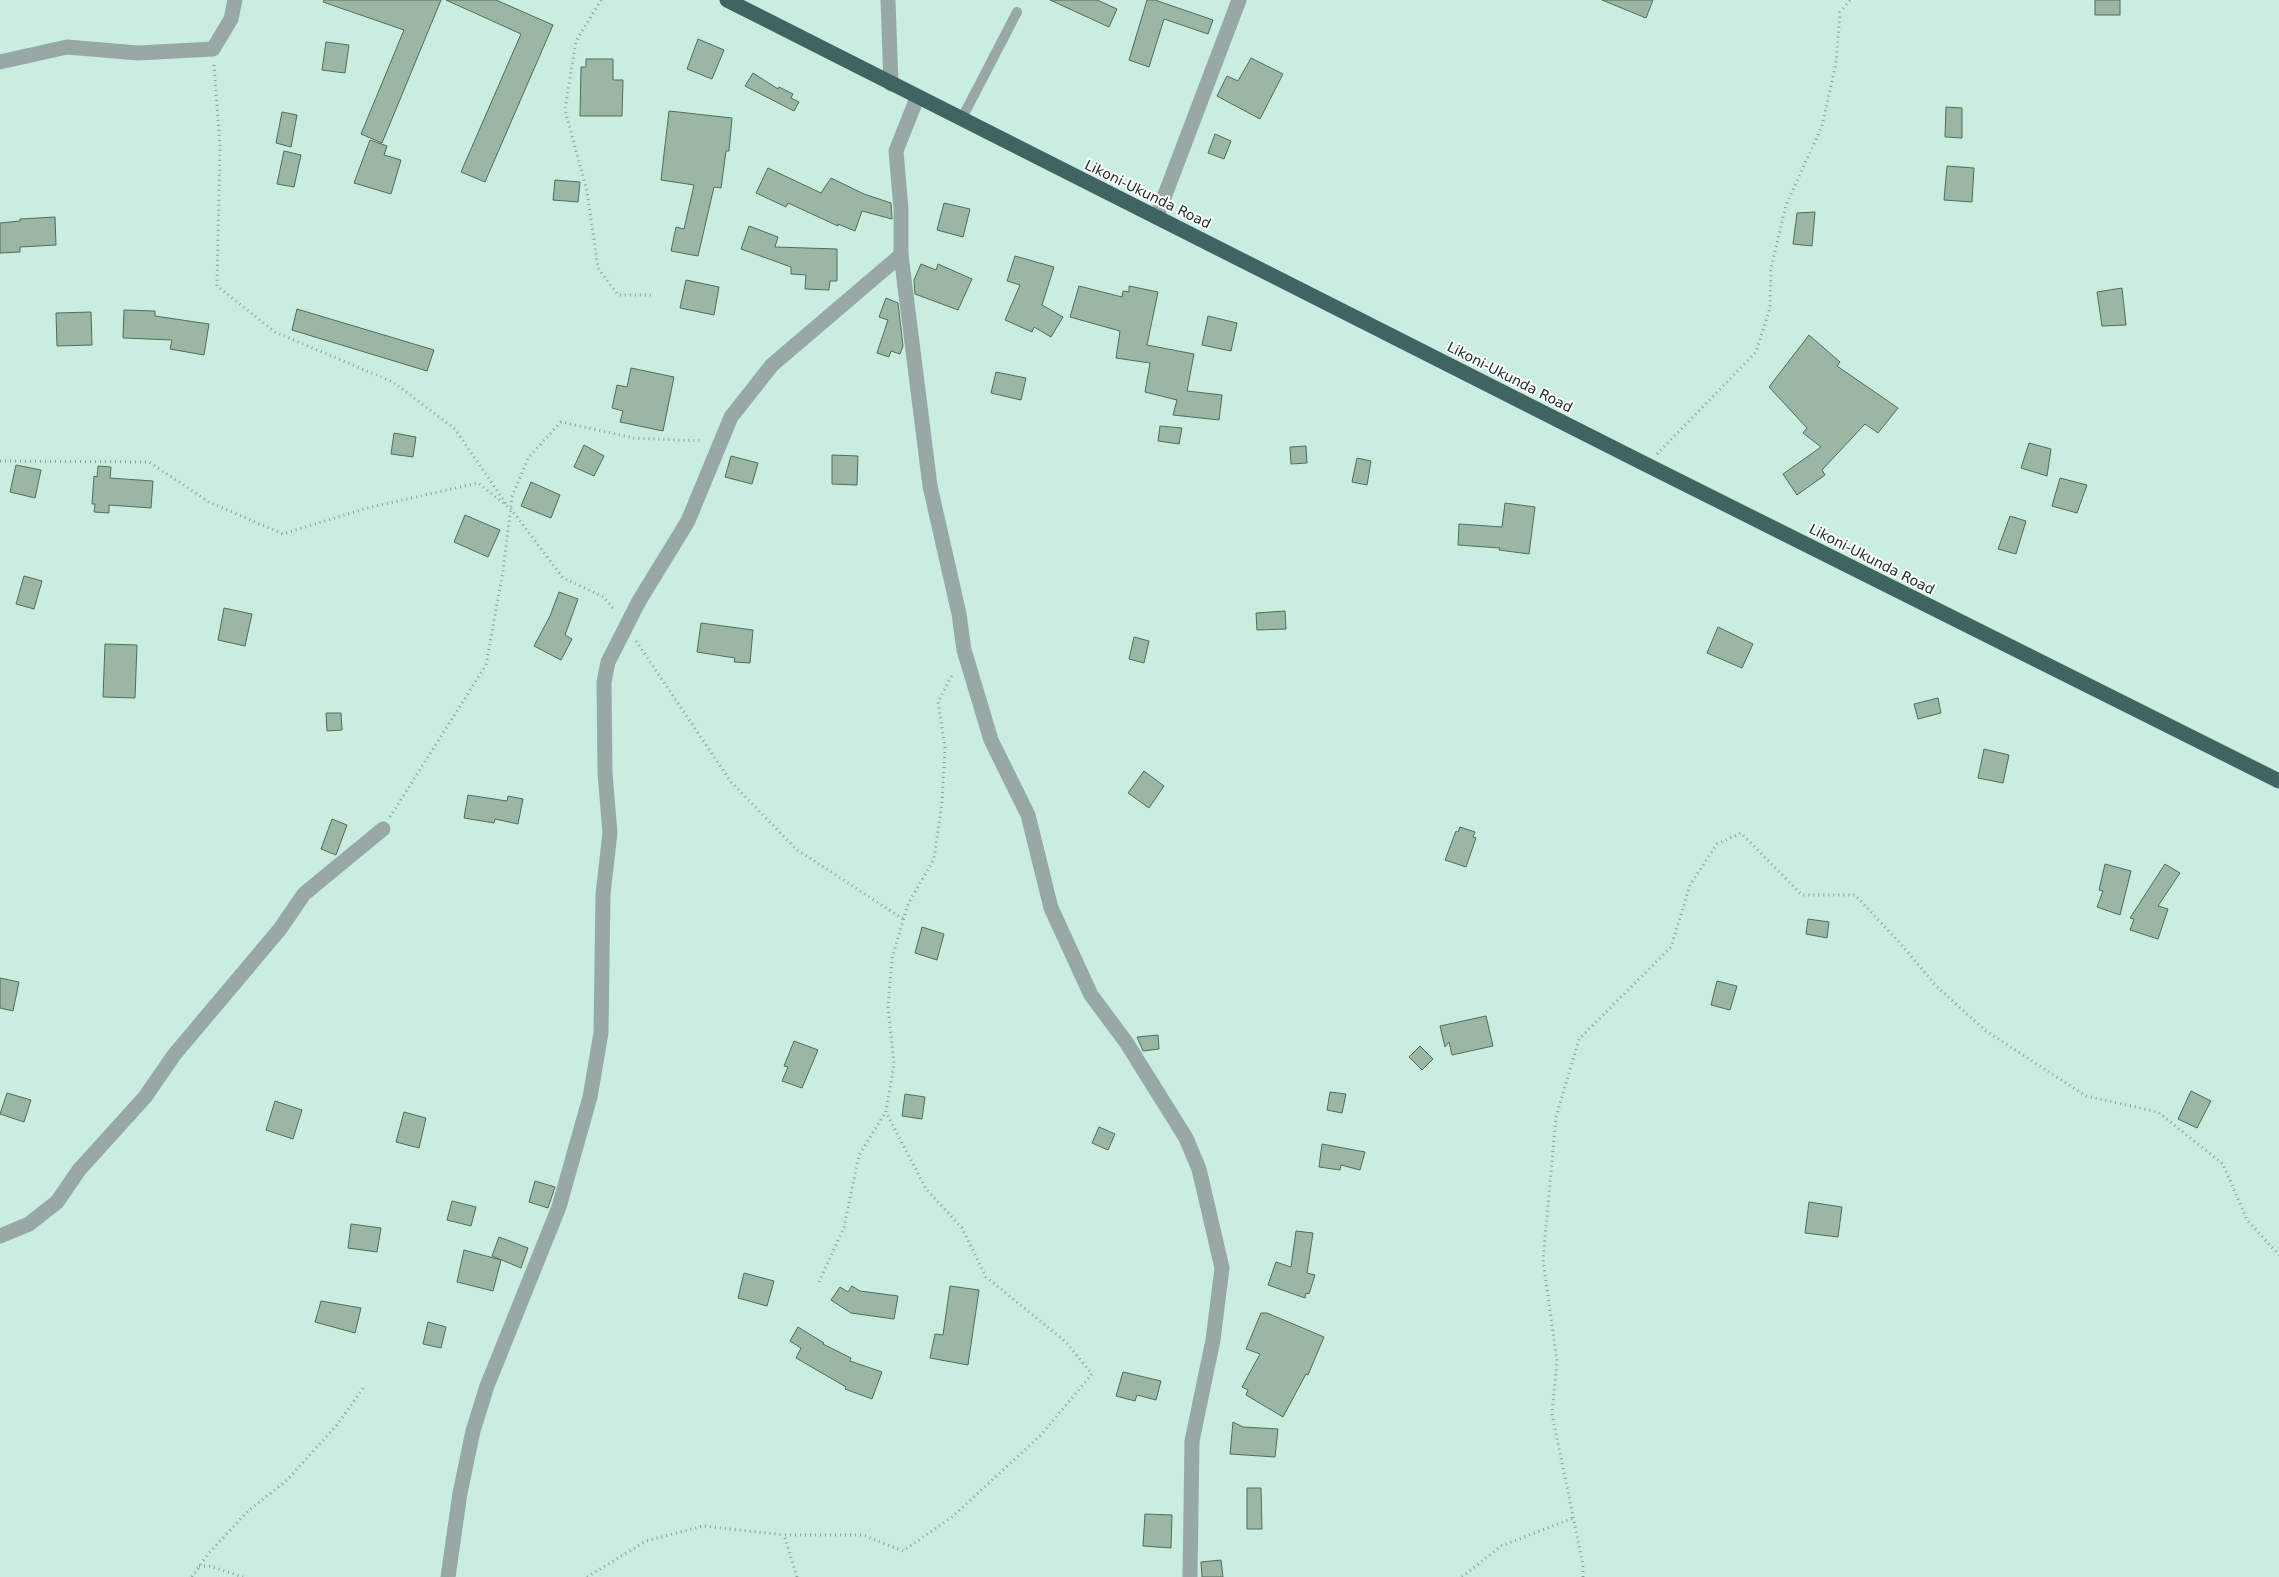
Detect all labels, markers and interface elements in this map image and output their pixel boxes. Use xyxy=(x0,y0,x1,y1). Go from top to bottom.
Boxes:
street label: Likoni-Ukunda Road xyxy=(1082,156,1214,232)
street label: Likoni-Ukunda Road xyxy=(1445,338,1575,416)
street label: Likoni-Ukunda Road xyxy=(1807,520,1937,598)

